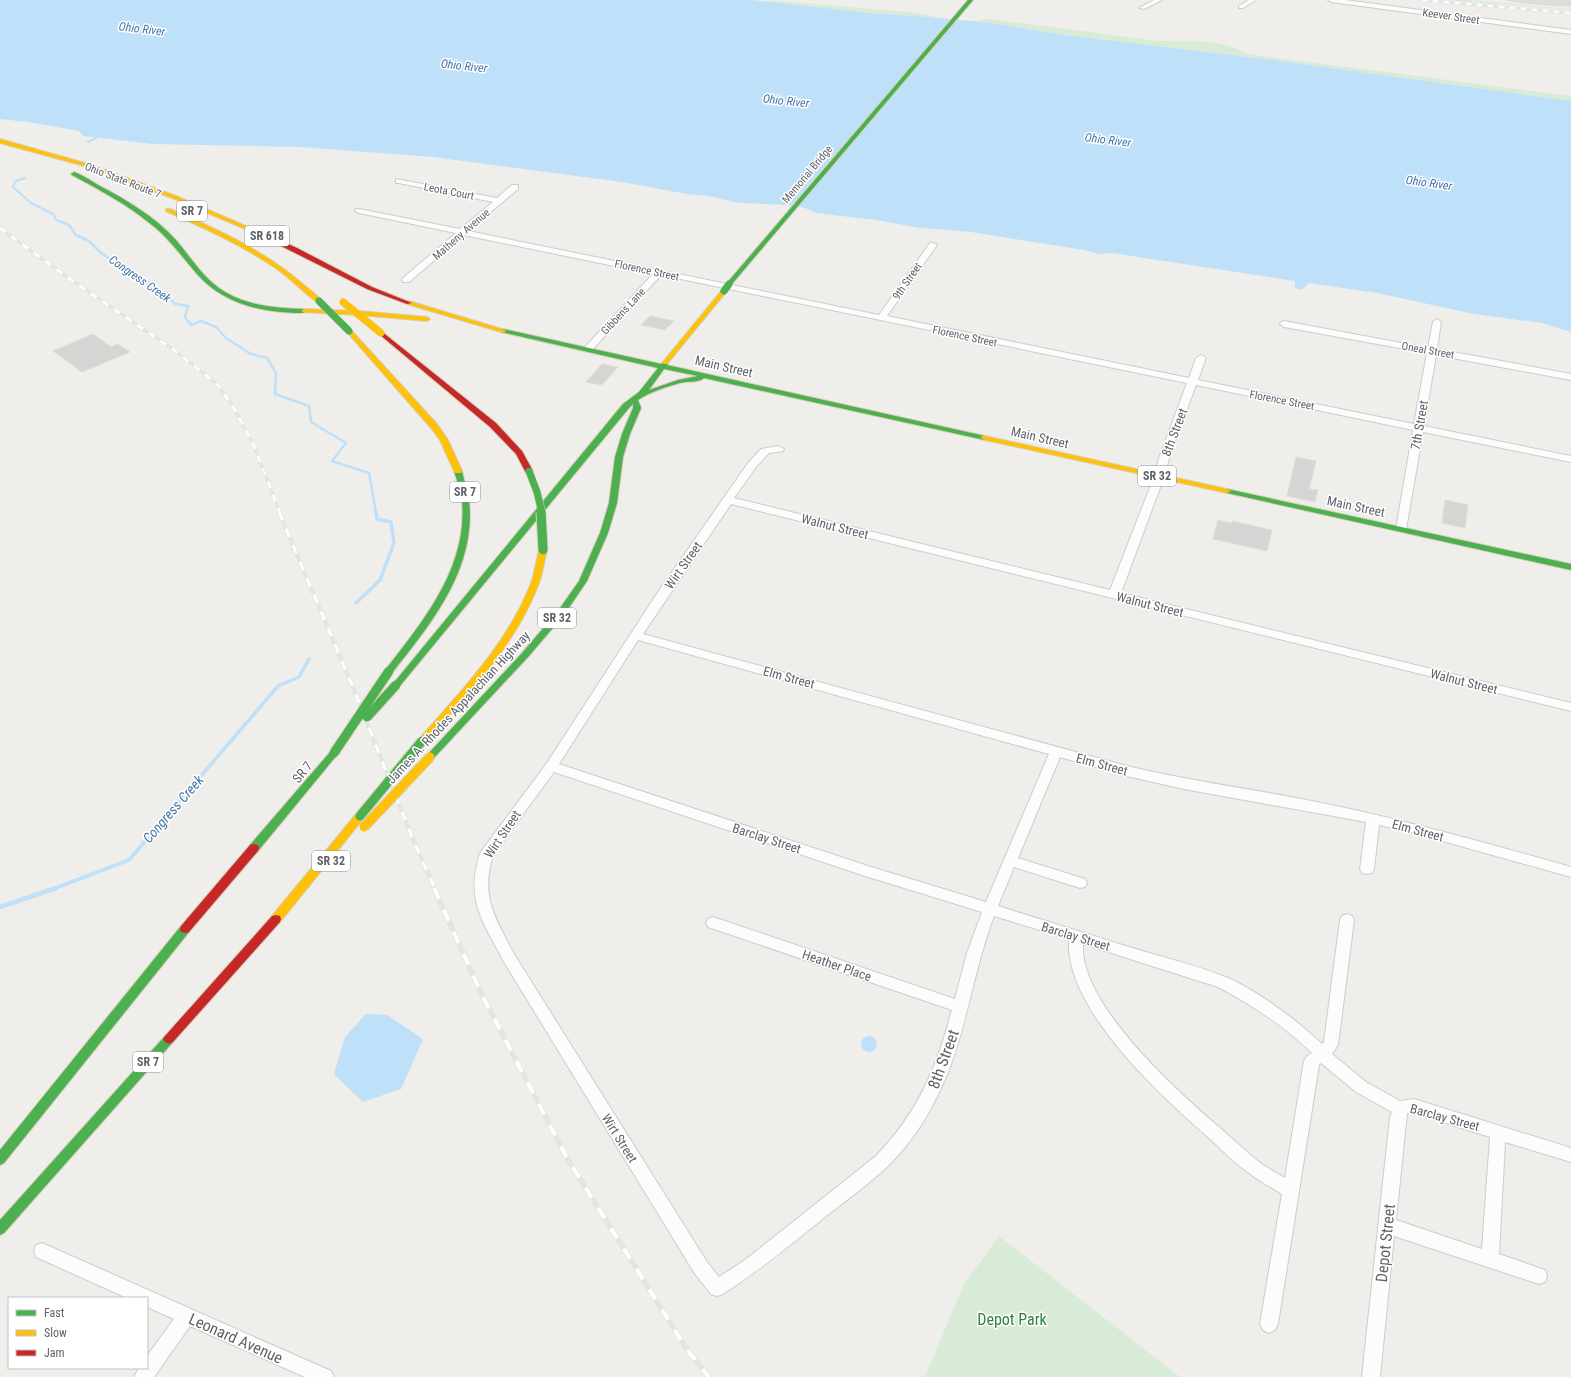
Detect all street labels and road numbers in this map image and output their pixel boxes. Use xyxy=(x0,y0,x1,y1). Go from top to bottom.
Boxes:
street label: Keever Street xyxy=(1422,6,1480,27)
street label: Memorial Bridge xyxy=(779,143,835,206)
street label: Ohio State Route 7 xyxy=(83,160,163,201)
street label: Leota Court xyxy=(423,180,475,203)
road number: SR 7 xyxy=(177,201,207,221)
street label: Matheny Avenue xyxy=(430,206,493,263)
road number: SR 618 xyxy=(245,226,289,246)
street label: Florence Street xyxy=(613,257,680,284)
street label: 9th Street xyxy=(890,260,925,302)
street label: Gibbens Lane xyxy=(599,285,648,337)
street label: Florence Street xyxy=(931,323,998,350)
street label: Oneal Street xyxy=(1401,339,1455,362)
street label: Main Street xyxy=(694,353,754,380)
street label: Florence Street xyxy=(1248,388,1315,413)
street label: 7th Street xyxy=(1408,399,1431,451)
street label: 8th Street xyxy=(1159,406,1190,458)
street label: Main Street xyxy=(1010,424,1070,451)
road number: SR 32 xyxy=(1138,466,1176,486)
road number: SR 7 xyxy=(450,482,480,502)
street label: Main Street xyxy=(1326,493,1386,520)
street label: Walnut Street xyxy=(800,511,870,542)
street label: Wirt Street xyxy=(662,539,705,592)
street label: Walnut Street xyxy=(1115,589,1185,620)
road number: SR 32 xyxy=(538,608,576,628)
street label: James A. Rhodes Appalachian Highway xyxy=(384,628,533,787)
street label: Elm Street xyxy=(761,663,816,692)
street label: Walnut Street xyxy=(1429,666,1499,697)
street label: Elm Street xyxy=(1074,750,1129,779)
street label: SR 7 xyxy=(289,759,316,786)
street label: Wirt Street xyxy=(481,807,524,861)
street label: Elm Street xyxy=(1390,816,1445,845)
street label: Barclay Street xyxy=(731,820,803,857)
road number: SR 32 xyxy=(312,851,350,871)
street label: Barclay Street xyxy=(1040,919,1112,954)
street label: Heather Place xyxy=(800,947,873,984)
street label: 8th Street xyxy=(924,1027,963,1091)
road number: SR 7 xyxy=(133,1052,163,1072)
street label: Barclay Street xyxy=(1409,1101,1481,1134)
street label: Wirt Street xyxy=(599,1111,640,1165)
street label: Depot Street xyxy=(1372,1203,1399,1283)
street label: Leonard Avenue xyxy=(186,1309,286,1368)

